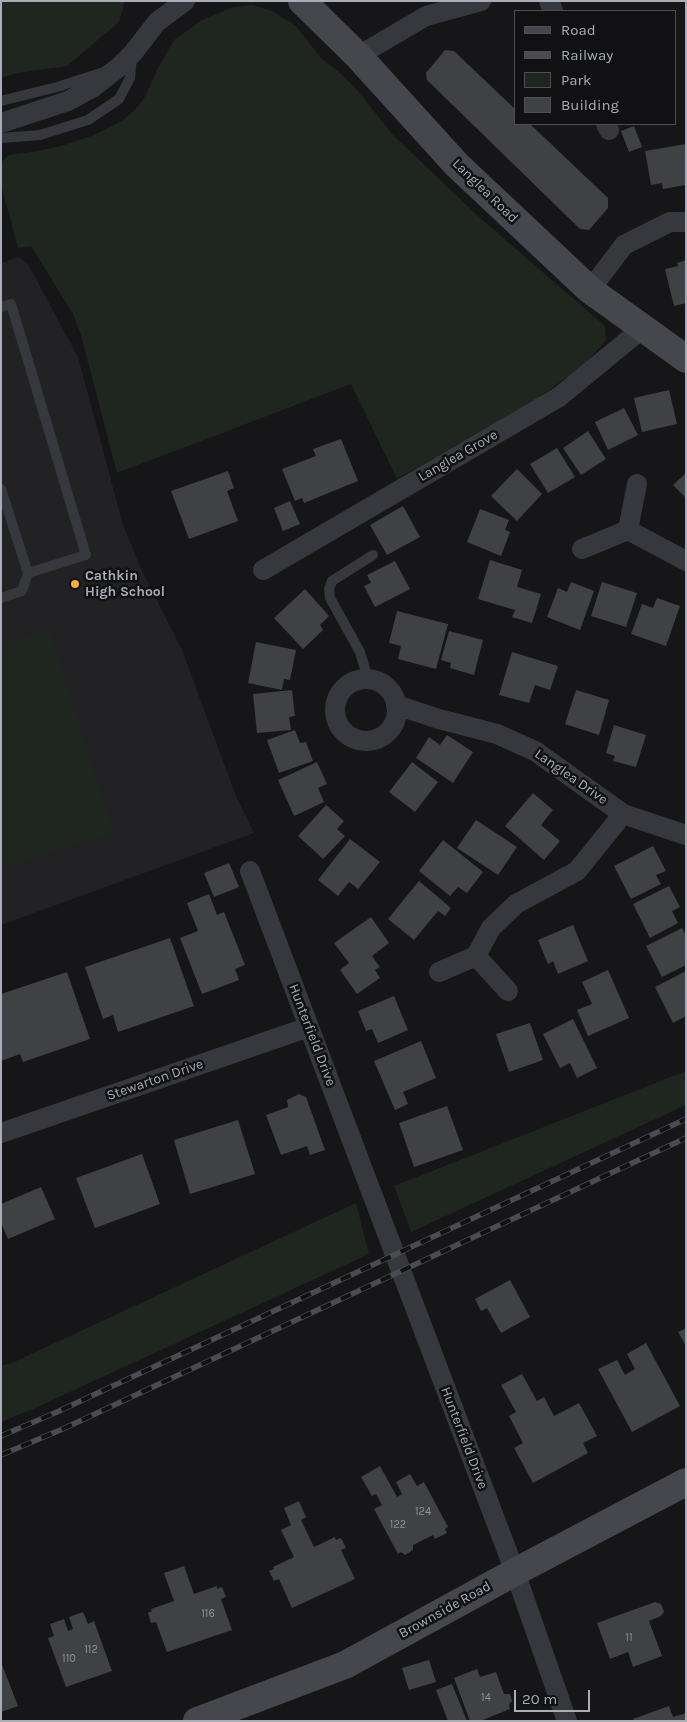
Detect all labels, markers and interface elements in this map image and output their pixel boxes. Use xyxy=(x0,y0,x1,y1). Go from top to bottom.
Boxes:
legend xyxy=(514,10,677,125)
text: Road xyxy=(561,21,596,39)
text: Railway xyxy=(561,46,613,64)
text: Park xyxy=(561,71,591,89)
text: Building xyxy=(561,96,619,114)
street label: Langlea Road xyxy=(449,155,521,227)
street label: Langlea Grove xyxy=(415,427,501,485)
place label: Cathkin High School xyxy=(85,568,165,600)
marker: Cathkin High School xyxy=(69,578,81,590)
street label: Langlea Drive xyxy=(531,746,611,808)
street label: Hunterfield Drive xyxy=(285,981,339,1089)
street label: Stewarton Drive xyxy=(104,1056,206,1104)
street label: Hunterfield Drive xyxy=(437,1384,491,1492)
house number: 124 xyxy=(415,1505,431,1519)
house number: 122 xyxy=(390,1518,406,1532)
street label: Brownside Road xyxy=(396,1578,494,1642)
house number: 116 xyxy=(201,1607,215,1621)
house number: 11 xyxy=(625,1631,633,1645)
house number: 112 xyxy=(84,1643,98,1657)
house number: 110 xyxy=(62,1652,76,1666)
scale bar xyxy=(517,1680,593,1712)
text: 20 m xyxy=(522,1690,557,1708)
house number: 14 xyxy=(481,1691,491,1705)

